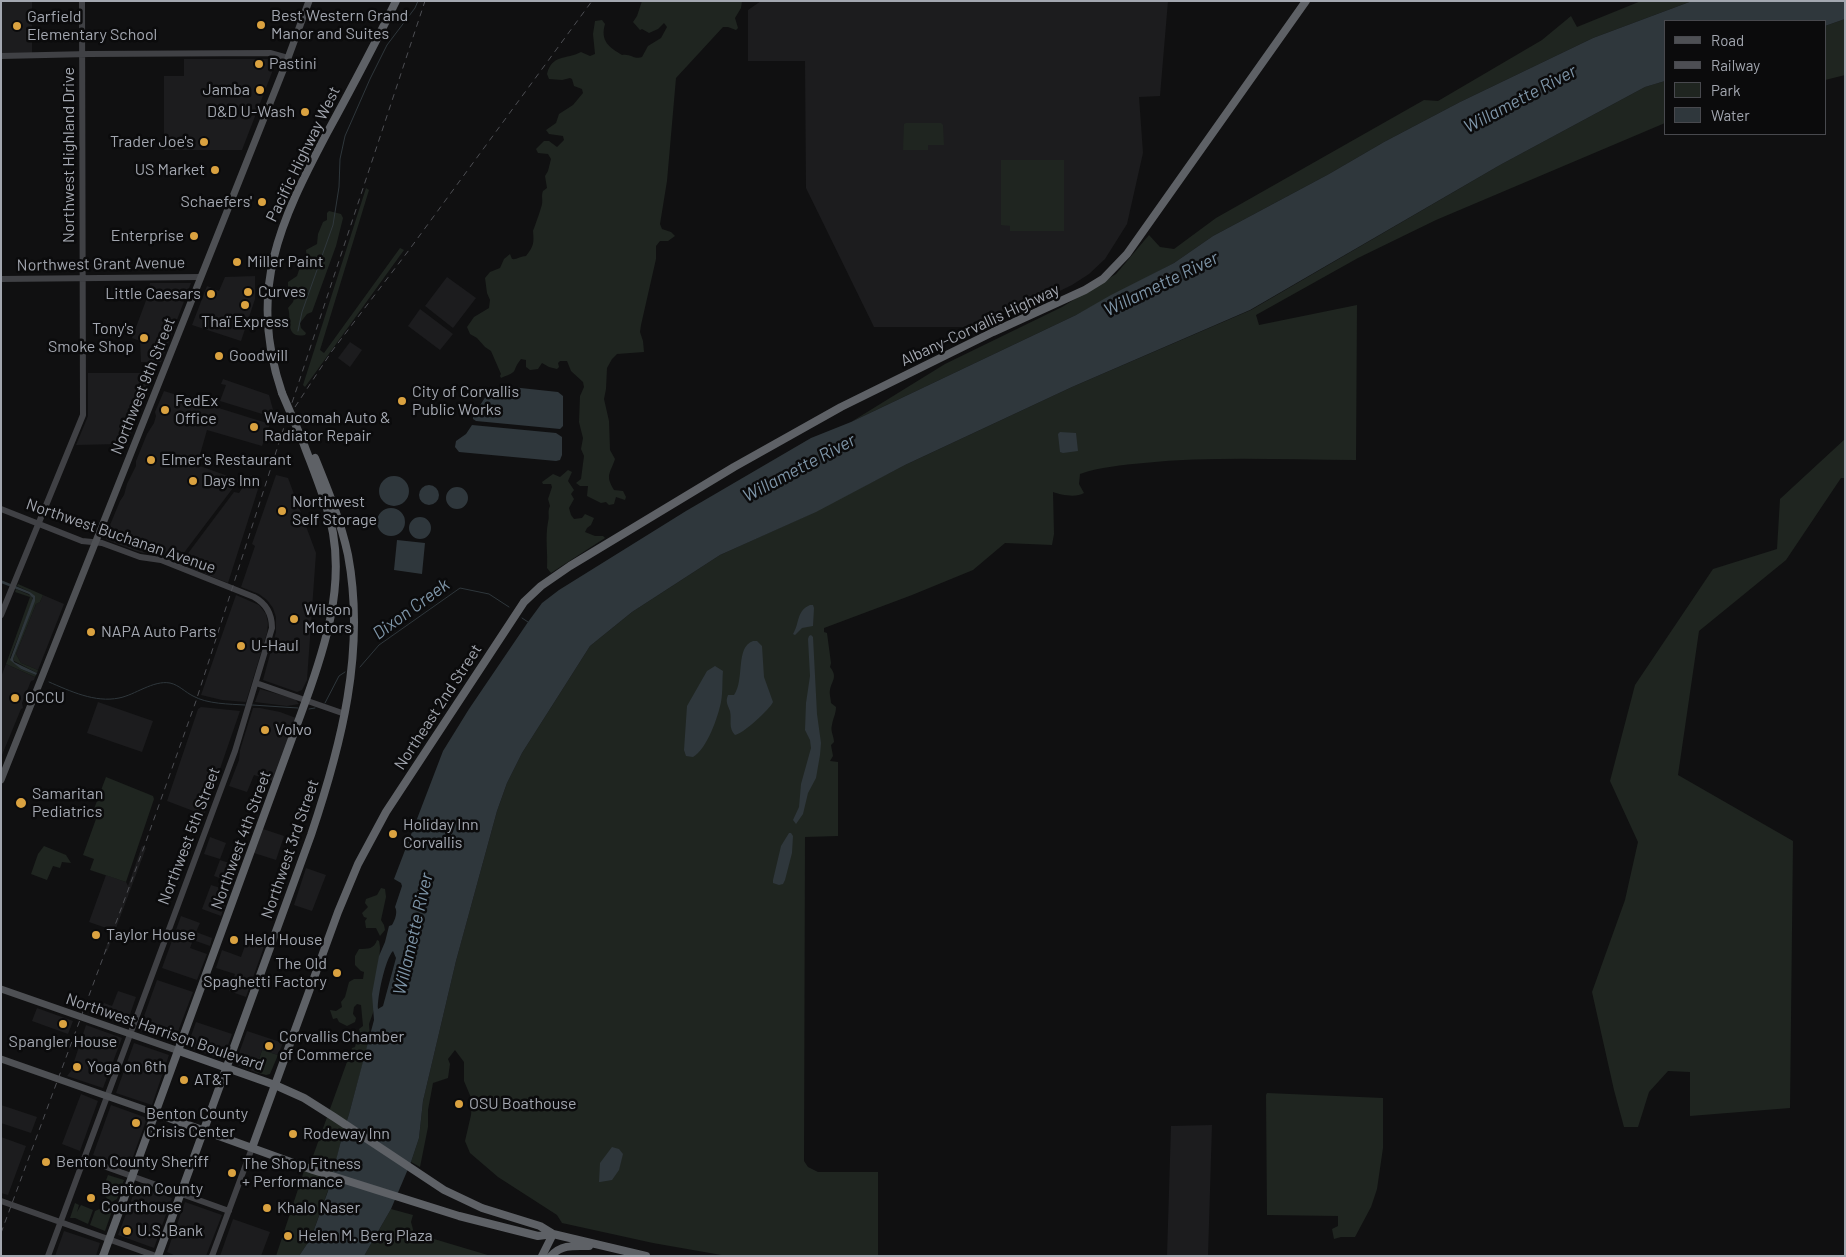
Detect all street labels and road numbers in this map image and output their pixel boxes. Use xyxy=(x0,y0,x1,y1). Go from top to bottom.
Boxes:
street label: Northwest Highland Drive xyxy=(59,67,79,243)
street label: Pacific Highway West xyxy=(262,83,344,225)
street label: Northwest Grant Avenue xyxy=(17,253,185,275)
street label: Albany-Corvallis Highway xyxy=(897,280,1063,370)
street label: Northwest 9th Street xyxy=(107,315,179,457)
street label: Northwest Buchanan Avenue xyxy=(24,494,218,578)
street label: Northeast 2nd Street xyxy=(390,641,486,773)
street label: Northwest 5th Street xyxy=(154,765,224,907)
street label: Northwest 4th Street xyxy=(207,768,275,912)
street label: Northwest 3rd Street xyxy=(257,777,323,921)
street label: Northwest Harrison Boulevard xyxy=(63,989,267,1075)

